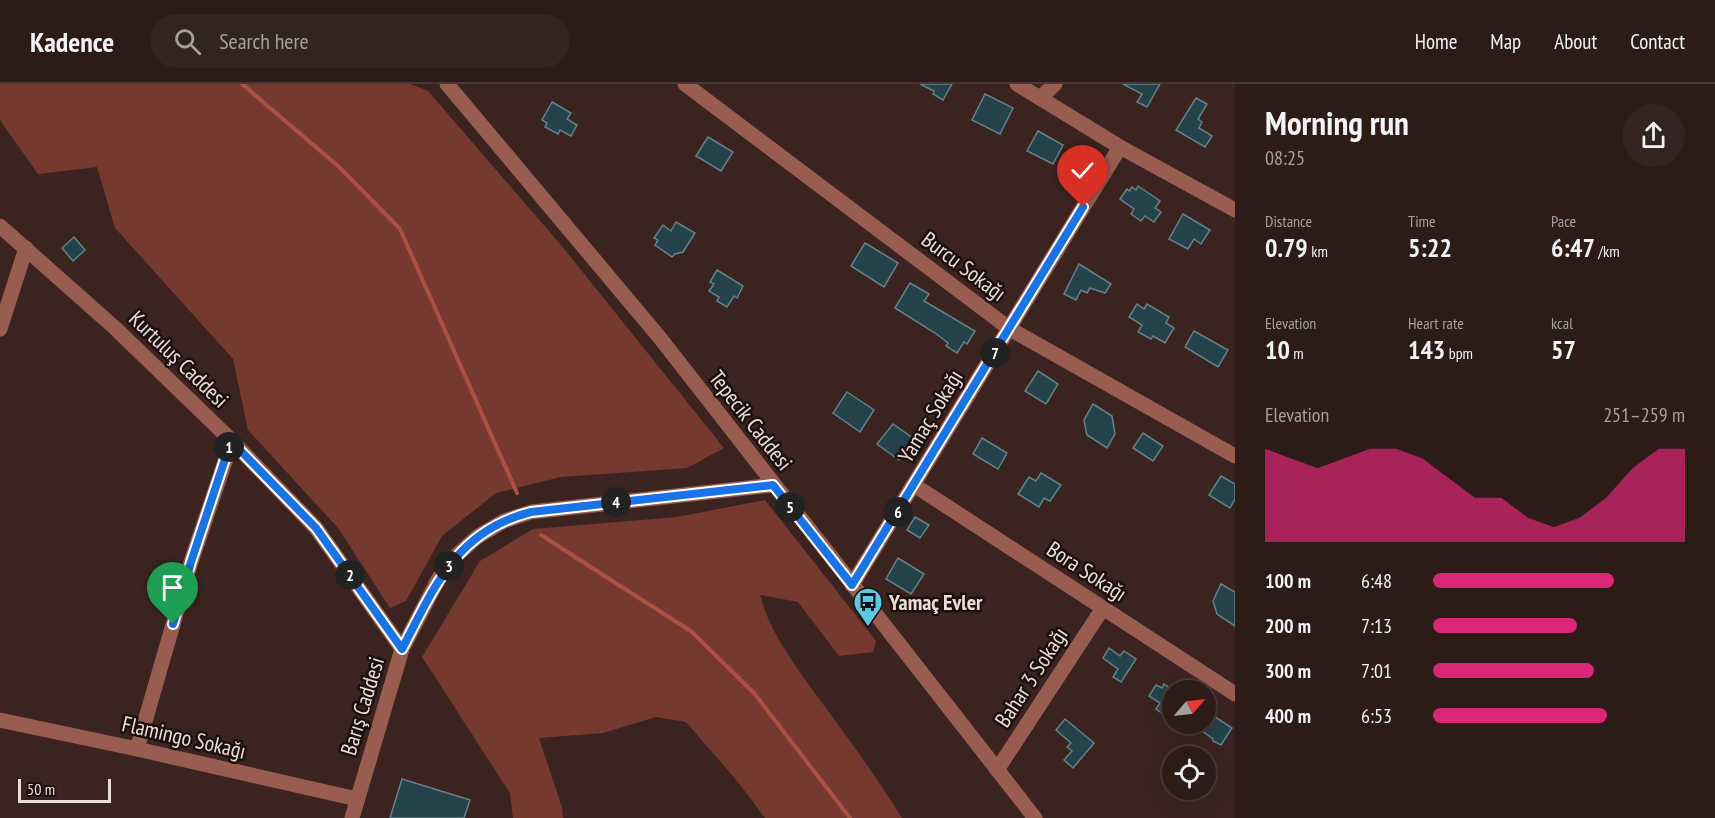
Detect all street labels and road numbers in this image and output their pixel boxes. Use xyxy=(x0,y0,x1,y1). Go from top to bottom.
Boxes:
street label: Burcu Sokağı xyxy=(916,225,1012,307)
street label: Kurtuluş Caddesi xyxy=(123,305,235,413)
street label: Tepecik Caddesi xyxy=(703,364,799,476)
street label: Yamaç Sokağı xyxy=(891,365,969,467)
street label: Bora Sokağı xyxy=(1042,535,1132,607)
street label: Bahar 3 Sokağı xyxy=(988,622,1074,732)
street label: Barış Caddesi xyxy=(334,654,390,758)
street label: Flamingo Sokağı xyxy=(119,709,249,765)

